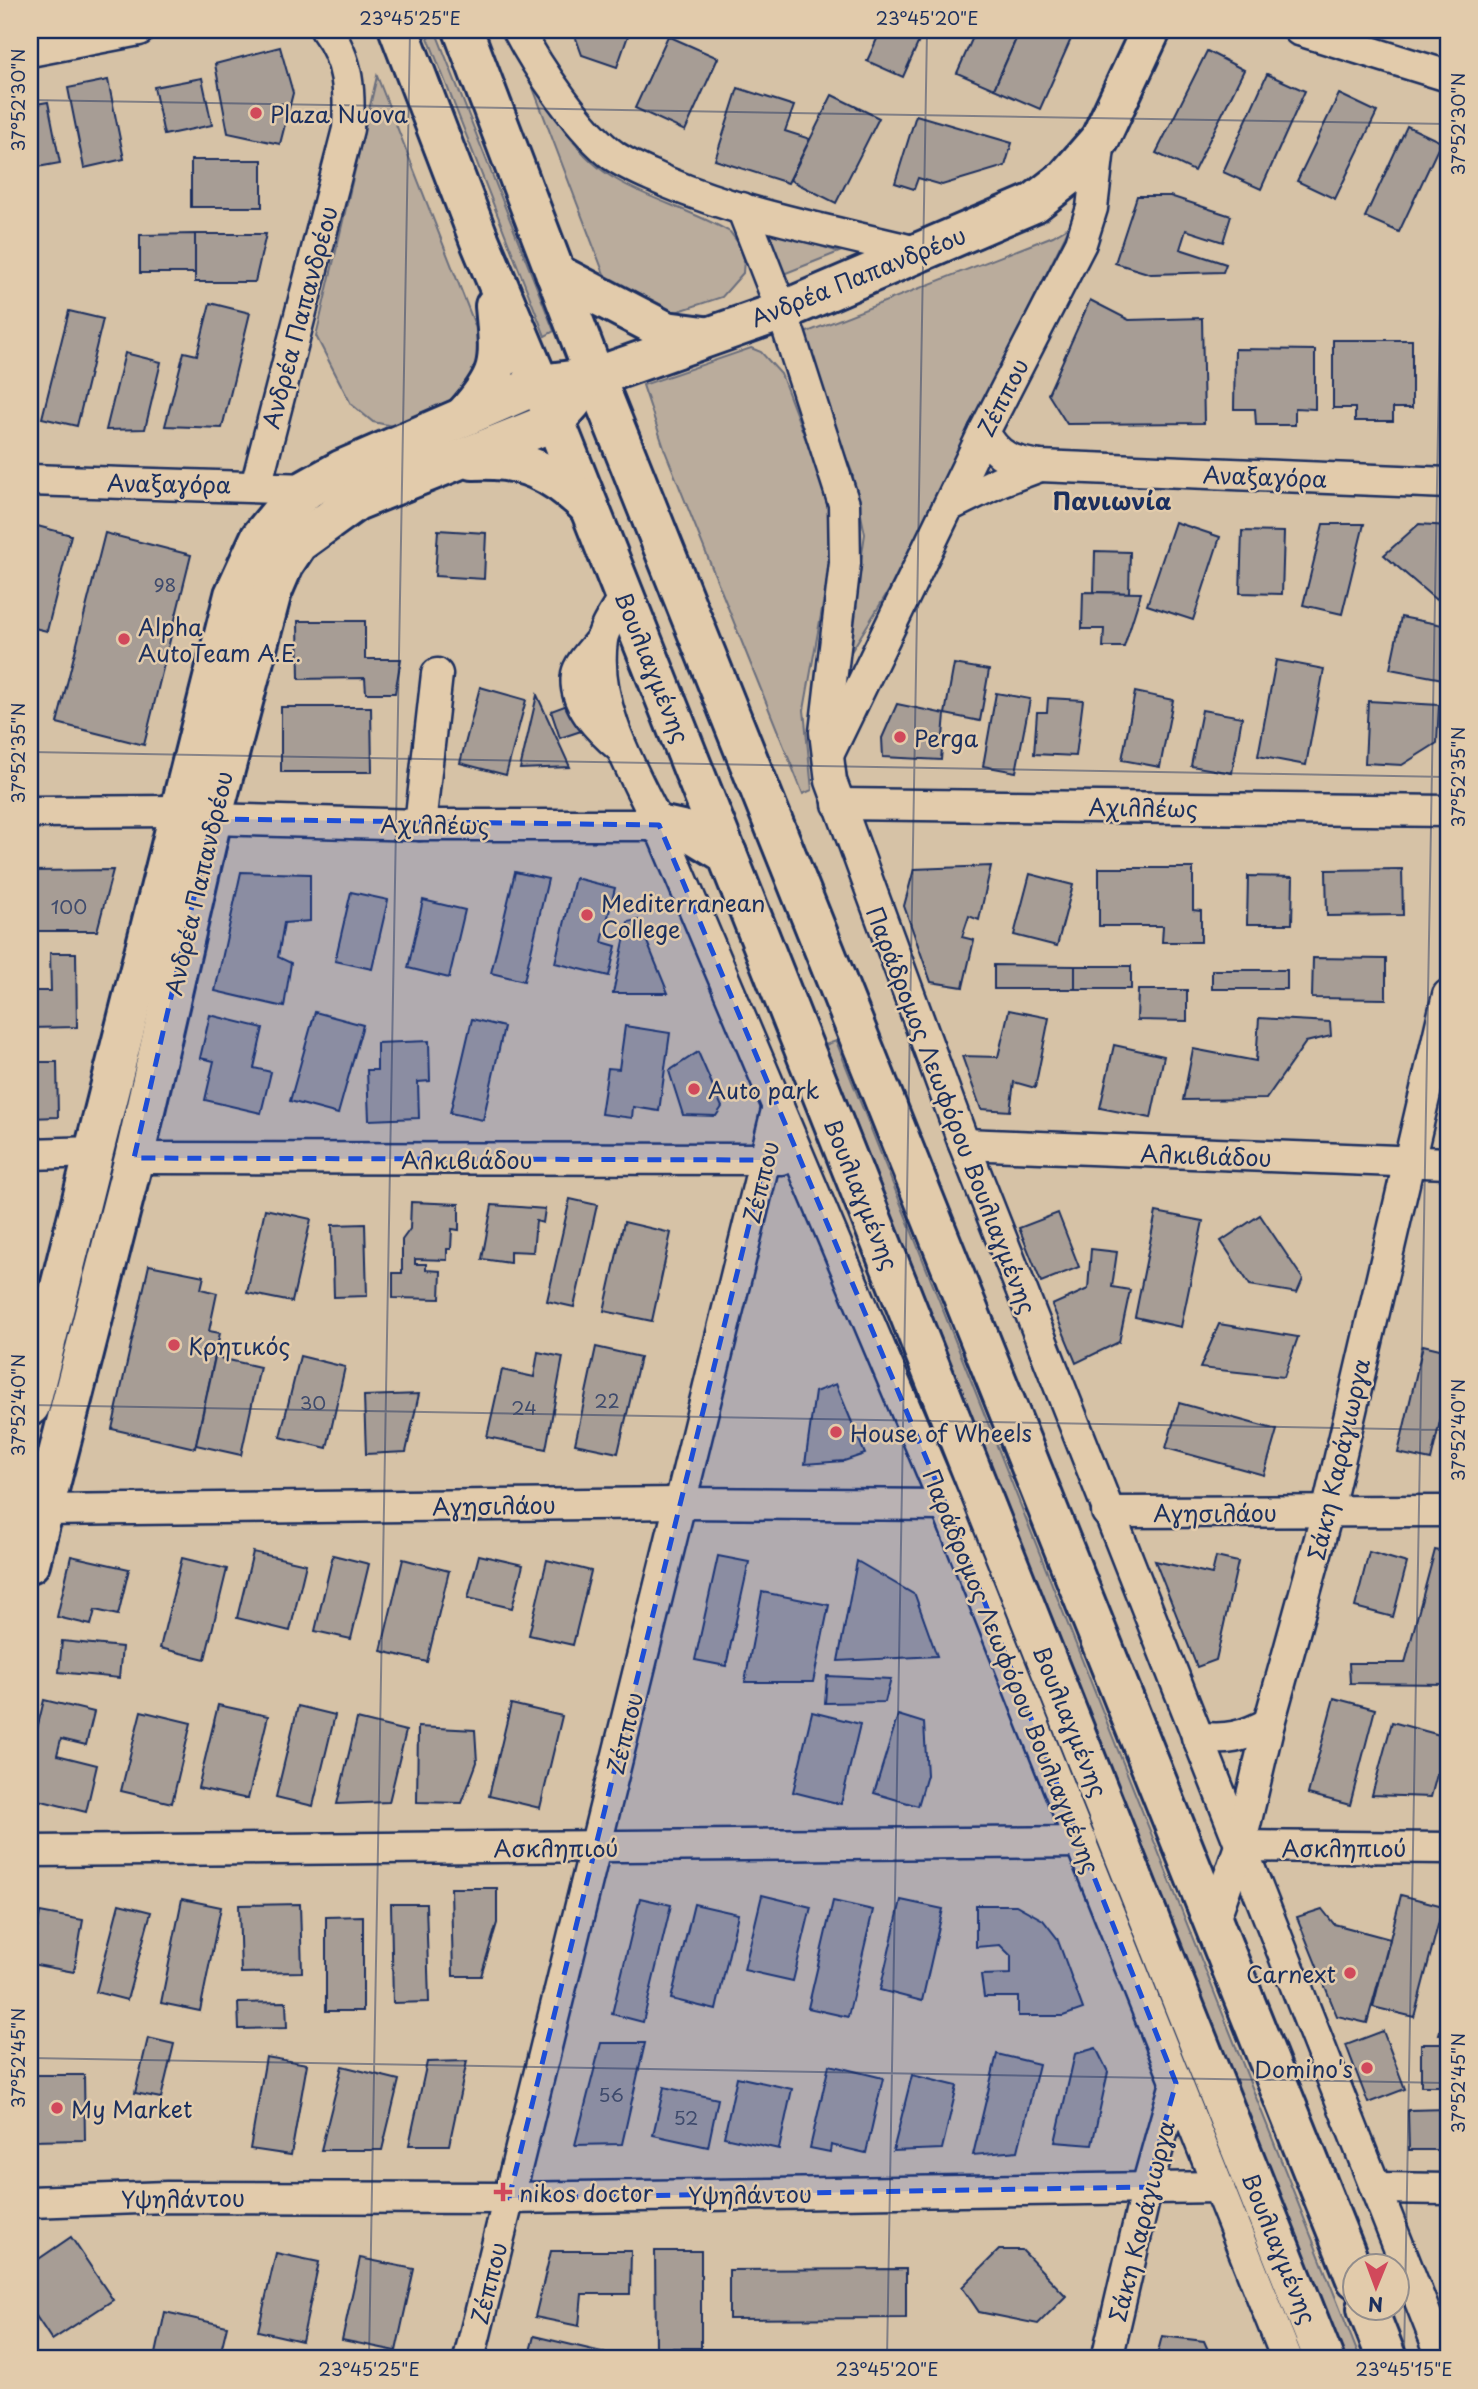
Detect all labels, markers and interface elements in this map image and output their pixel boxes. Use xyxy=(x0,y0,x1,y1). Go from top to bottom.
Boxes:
text: 23°45'25"E xyxy=(359,4,461,31)
text: 23°45'20"E xyxy=(875,4,979,31)
text: 37°52'30"N xyxy=(4,49,31,151)
text: 37°52'30"N xyxy=(1444,73,1471,175)
place label: Plaza Nuova xyxy=(270,96,408,131)
marker: Plaza Nuova xyxy=(248,105,264,121)
street label: Ανδρέα Παπανδρέου xyxy=(252,202,346,432)
street label: Ανδρέα Παπανδρέου xyxy=(745,217,971,335)
street label: Ζέππου xyxy=(967,352,1037,442)
street label: Αναξαγόρα xyxy=(1202,456,1328,496)
street label: Αναξαγόρα xyxy=(107,464,231,502)
district label: Πανιωνία xyxy=(1053,482,1172,518)
house number: 98 xyxy=(154,570,177,598)
street label: Βουλιαγμένης xyxy=(607,586,699,748)
place label: Alpha AutoTeam Α.Ε. xyxy=(138,609,302,670)
marker: Alpha AutoTeam Α.Ε. xyxy=(116,631,132,647)
text: 37°52'35"N xyxy=(4,702,31,804)
place label: Perga xyxy=(914,720,979,755)
text: 37°52'35"N xyxy=(1444,726,1471,828)
marker: Perga xyxy=(892,729,908,745)
street label: Ανδρέα Παπανδρέου xyxy=(155,767,241,999)
street label: Αχιλλέως xyxy=(1088,789,1198,825)
street label: Αχιλλέως xyxy=(380,806,490,842)
place label: Mediterranean College xyxy=(601,885,766,946)
house number: 100 xyxy=(51,892,87,920)
street label: Παράδρομος Λεωφόρου Βουλιαγμένης xyxy=(861,903,1043,1317)
marker: Mediterranean College xyxy=(579,907,595,923)
place label: Auto park xyxy=(708,1072,820,1107)
marker: Auto park xyxy=(686,1081,702,1097)
street label: Βουλιαγμένης xyxy=(819,1114,905,1274)
street label: Αλκιβιάδου xyxy=(1140,1135,1272,1175)
street label: Ζέππου xyxy=(733,1137,787,1227)
street label: Αλκιβιάδου xyxy=(401,1142,533,1177)
place label: Κρητικός xyxy=(188,1328,290,1363)
marker: Κρητικός xyxy=(166,1337,182,1353)
text: 37°52'40"N xyxy=(4,1354,31,1456)
street label: Σάκη Καράγιωργα xyxy=(1298,1355,1378,1563)
text: 37°52'40"N xyxy=(1444,1379,1471,1481)
house number: 22 xyxy=(594,1386,620,1414)
house number: 30 xyxy=(300,1388,326,1416)
house number: 24 xyxy=(511,1393,537,1421)
place label: House of Wheels xyxy=(850,1415,1032,1450)
marker: House of Wheels xyxy=(828,1424,844,1440)
street label: Παράδρομος Λεωφόρου Βουλιαγμένης xyxy=(918,1465,1106,1877)
street label: Αγησιλάου xyxy=(432,1486,556,1524)
street label: Αγησιλάου xyxy=(1153,1495,1277,1530)
street label: Βουλιαγμένης xyxy=(1028,1641,1114,1801)
street label: Ζέππου xyxy=(597,1688,651,1778)
street label: Ασκληπιού xyxy=(494,1830,618,1865)
street label: Ασκληπιού xyxy=(1282,1830,1406,1865)
place label: Carnext xyxy=(1246,1956,1336,1991)
marker: Carnext xyxy=(1342,1965,1358,1981)
text: 37°52'45"N xyxy=(4,2008,31,2108)
text: 37°52'45"N xyxy=(1444,2033,1471,2133)
place label: Domino's xyxy=(1254,2051,1353,2086)
marker: Domino's xyxy=(1359,2060,1375,2076)
house number: 56 xyxy=(598,2080,624,2108)
place label: My Market xyxy=(71,2091,192,2126)
marker: My Market xyxy=(49,2100,65,2116)
house number: 52 xyxy=(673,2103,699,2131)
street label: Σάκη Καράγιωργα xyxy=(1099,2117,1183,2325)
street label: Βουλιαγμένης xyxy=(1234,2167,1326,2329)
place label: nikos doctor xyxy=(519,2175,653,2210)
street label: Υψηλάντου xyxy=(688,2175,812,2213)
street label: Υψηλάντου xyxy=(121,2179,245,2217)
marker: nikos doctor xyxy=(493,2182,513,2202)
street label: Ζέππου xyxy=(461,2238,515,2328)
north arrow xyxy=(1342,2252,1412,2322)
text: N xyxy=(1368,2291,1383,2319)
text: 23°45'25"E xyxy=(318,2355,420,2382)
text: 23°45'20"E xyxy=(835,2355,939,2382)
text: 23°45'15"E xyxy=(1355,2355,1453,2382)

